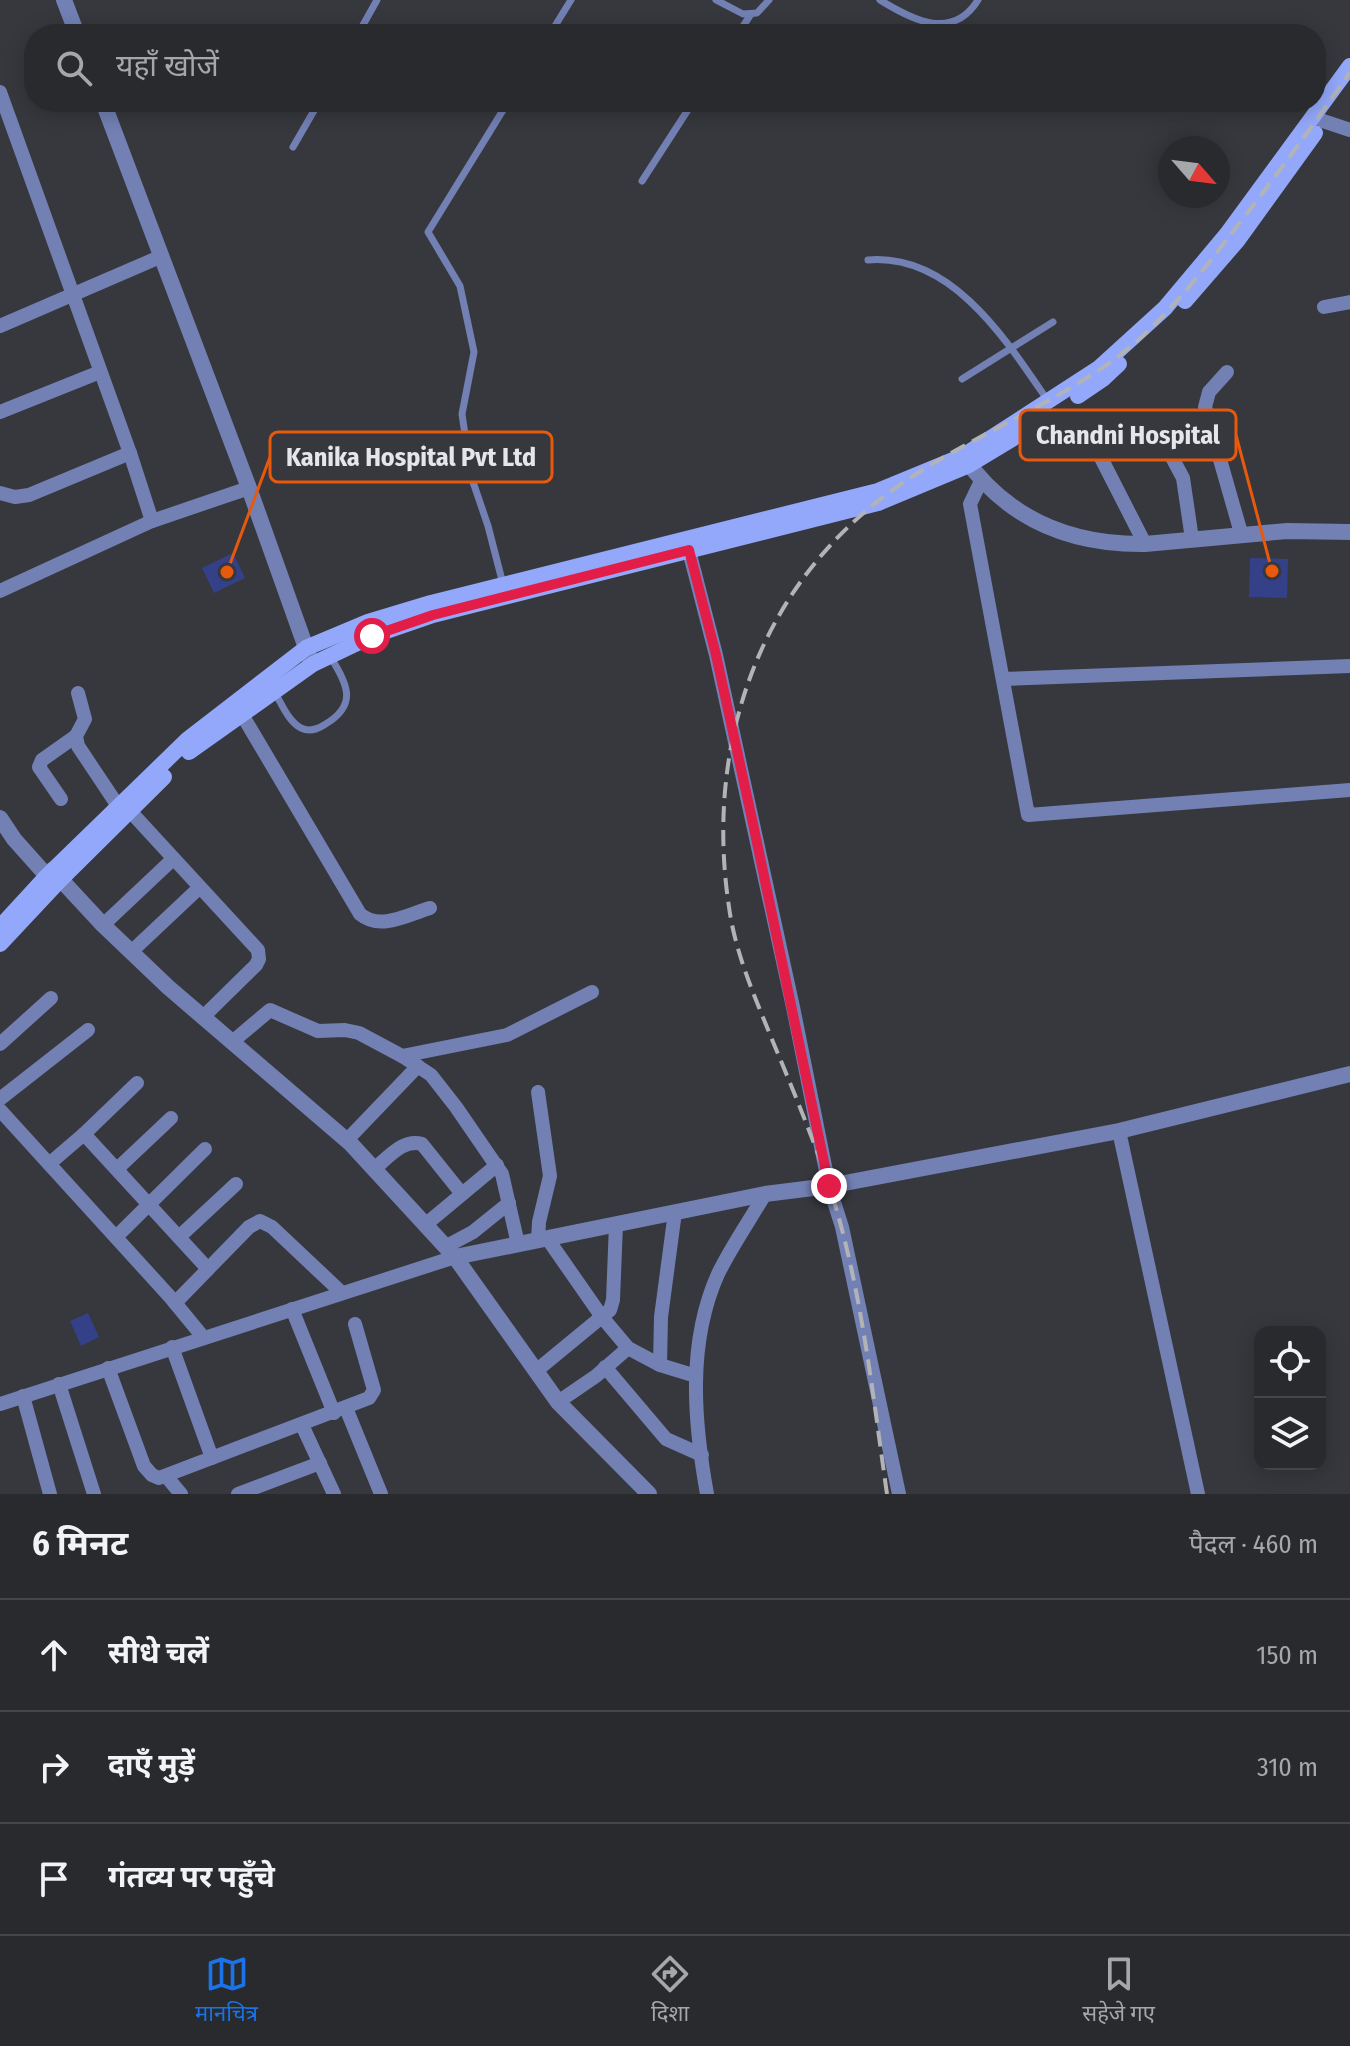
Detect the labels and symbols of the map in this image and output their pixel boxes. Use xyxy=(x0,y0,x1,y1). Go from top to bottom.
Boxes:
north arrow xyxy=(1158,136,1230,208)
callout: Chandni Hospital xyxy=(1020,410,1236,460)
text: Chandni Hospital xyxy=(1036,420,1221,451)
callout: Kanika Hospital Pvt Ltd xyxy=(270,432,552,482)
text: Kanika Hospital Pvt Ltd xyxy=(286,442,536,473)
route start xyxy=(354,618,390,654)
route end xyxy=(811,1168,847,1204)

